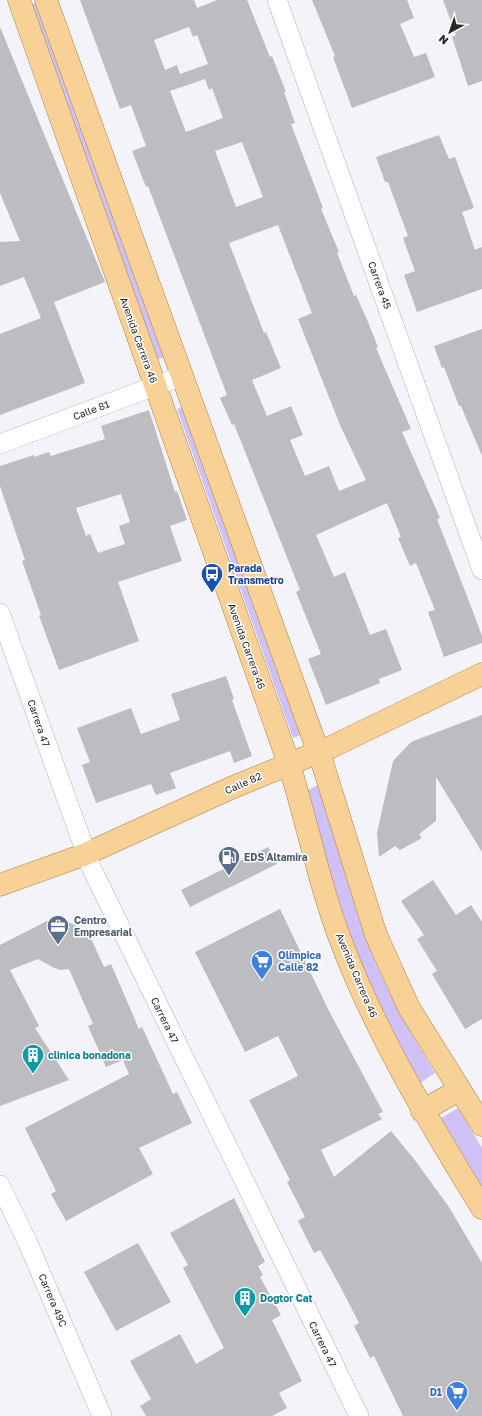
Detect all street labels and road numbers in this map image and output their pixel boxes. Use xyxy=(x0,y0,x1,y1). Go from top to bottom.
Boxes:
street label: Carrera 45 xyxy=(366,260,394,311)
street label: Avenida Carrera 46 xyxy=(118,295,160,385)
street label: Calle 81 xyxy=(71,398,111,422)
street label: Avenida Carrera 46 xyxy=(226,601,268,691)
street label: Carrera 47 xyxy=(25,698,53,748)
street label: Calle 82 xyxy=(223,770,263,796)
street label: Avenida Carrera 46 xyxy=(334,931,380,1019)
street label: Carrera 47 xyxy=(149,995,181,1045)
street label: Carrera 49C xyxy=(36,1271,70,1329)
street label: Carrera 47 xyxy=(307,1319,339,1369)

